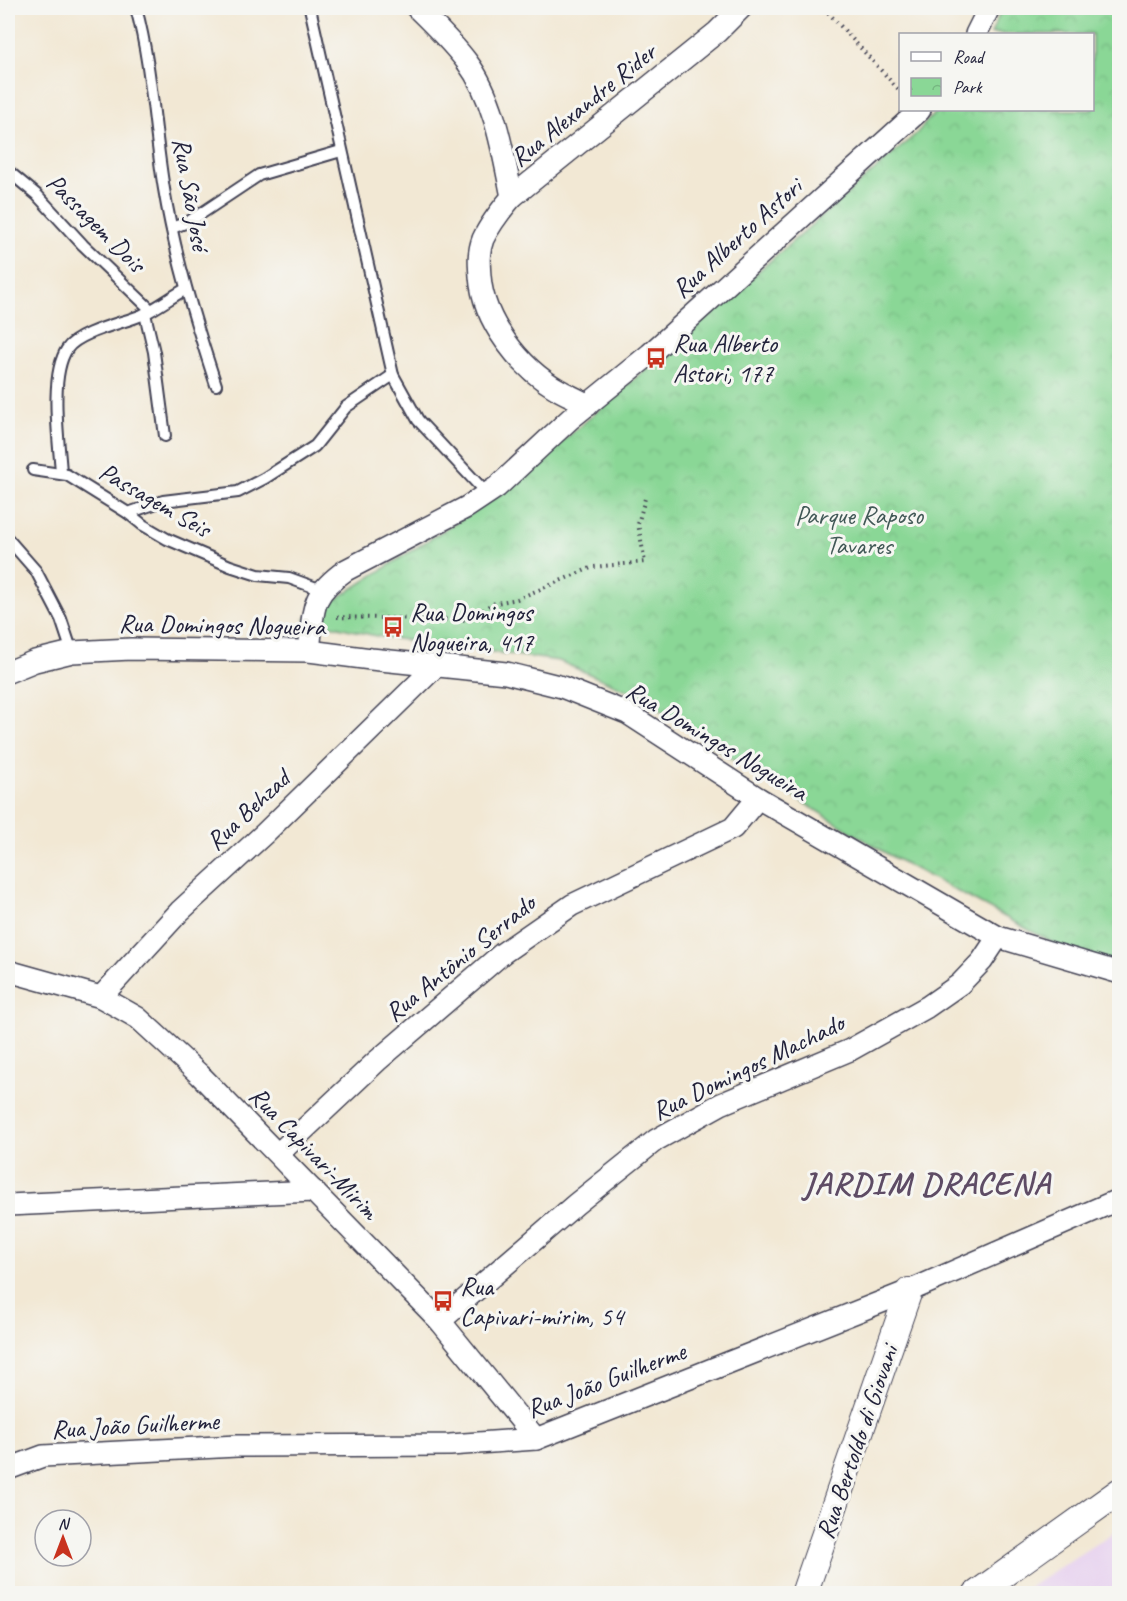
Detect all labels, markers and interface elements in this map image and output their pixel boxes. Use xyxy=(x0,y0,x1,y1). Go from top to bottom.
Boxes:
legend xyxy=(899,33,1094,111)
street label: Rua Alexandre Rider xyxy=(503,34,665,174)
text: Road xyxy=(953,46,986,68)
text: Park xyxy=(953,76,983,98)
street label: Rua São José xyxy=(165,135,218,256)
street label: Passagem Dois xyxy=(39,166,154,281)
street label: Rua Alberto Astori xyxy=(665,169,811,305)
place label: Rua Alberto Astori, 177 xyxy=(673,327,779,390)
bus stop icon: Rua Alberto Astori, 177 xyxy=(644,346,668,370)
street label: Passagem Seis xyxy=(93,455,219,546)
park label: Parque Raposo Tavares xyxy=(795,499,925,562)
place label: Rua Domingos Nogueira, 417 xyxy=(410,596,535,659)
street label: Rua Domingos Nogueira xyxy=(119,607,327,643)
bus stop icon: Rua Domingos Nogueira, 417 xyxy=(381,615,405,639)
street label: Rua Domingos Nogueira xyxy=(620,674,815,809)
street label: Rua Behzad xyxy=(199,760,300,857)
street label: Rua Antônio Serrado xyxy=(378,885,544,1029)
street label: Rua Domingos Machado xyxy=(647,1005,852,1128)
street label: Rua Capivari-Mirim xyxy=(242,1079,387,1228)
district label: JARDIM DRACENA xyxy=(801,1163,1052,1204)
place label: Rua Capivari-mirim, 54 xyxy=(460,1270,626,1333)
bus stop icon: Rua Capivari-mirim, 54 xyxy=(431,1289,455,1313)
street label: Rua João Guilherme xyxy=(522,1334,692,1425)
street label: Rua Bertoldo di Giovani xyxy=(808,1338,907,1543)
street label: Rua João Guilherme xyxy=(50,1404,221,1446)
north arrow xyxy=(33,1508,93,1568)
text: N xyxy=(58,1514,71,1534)

